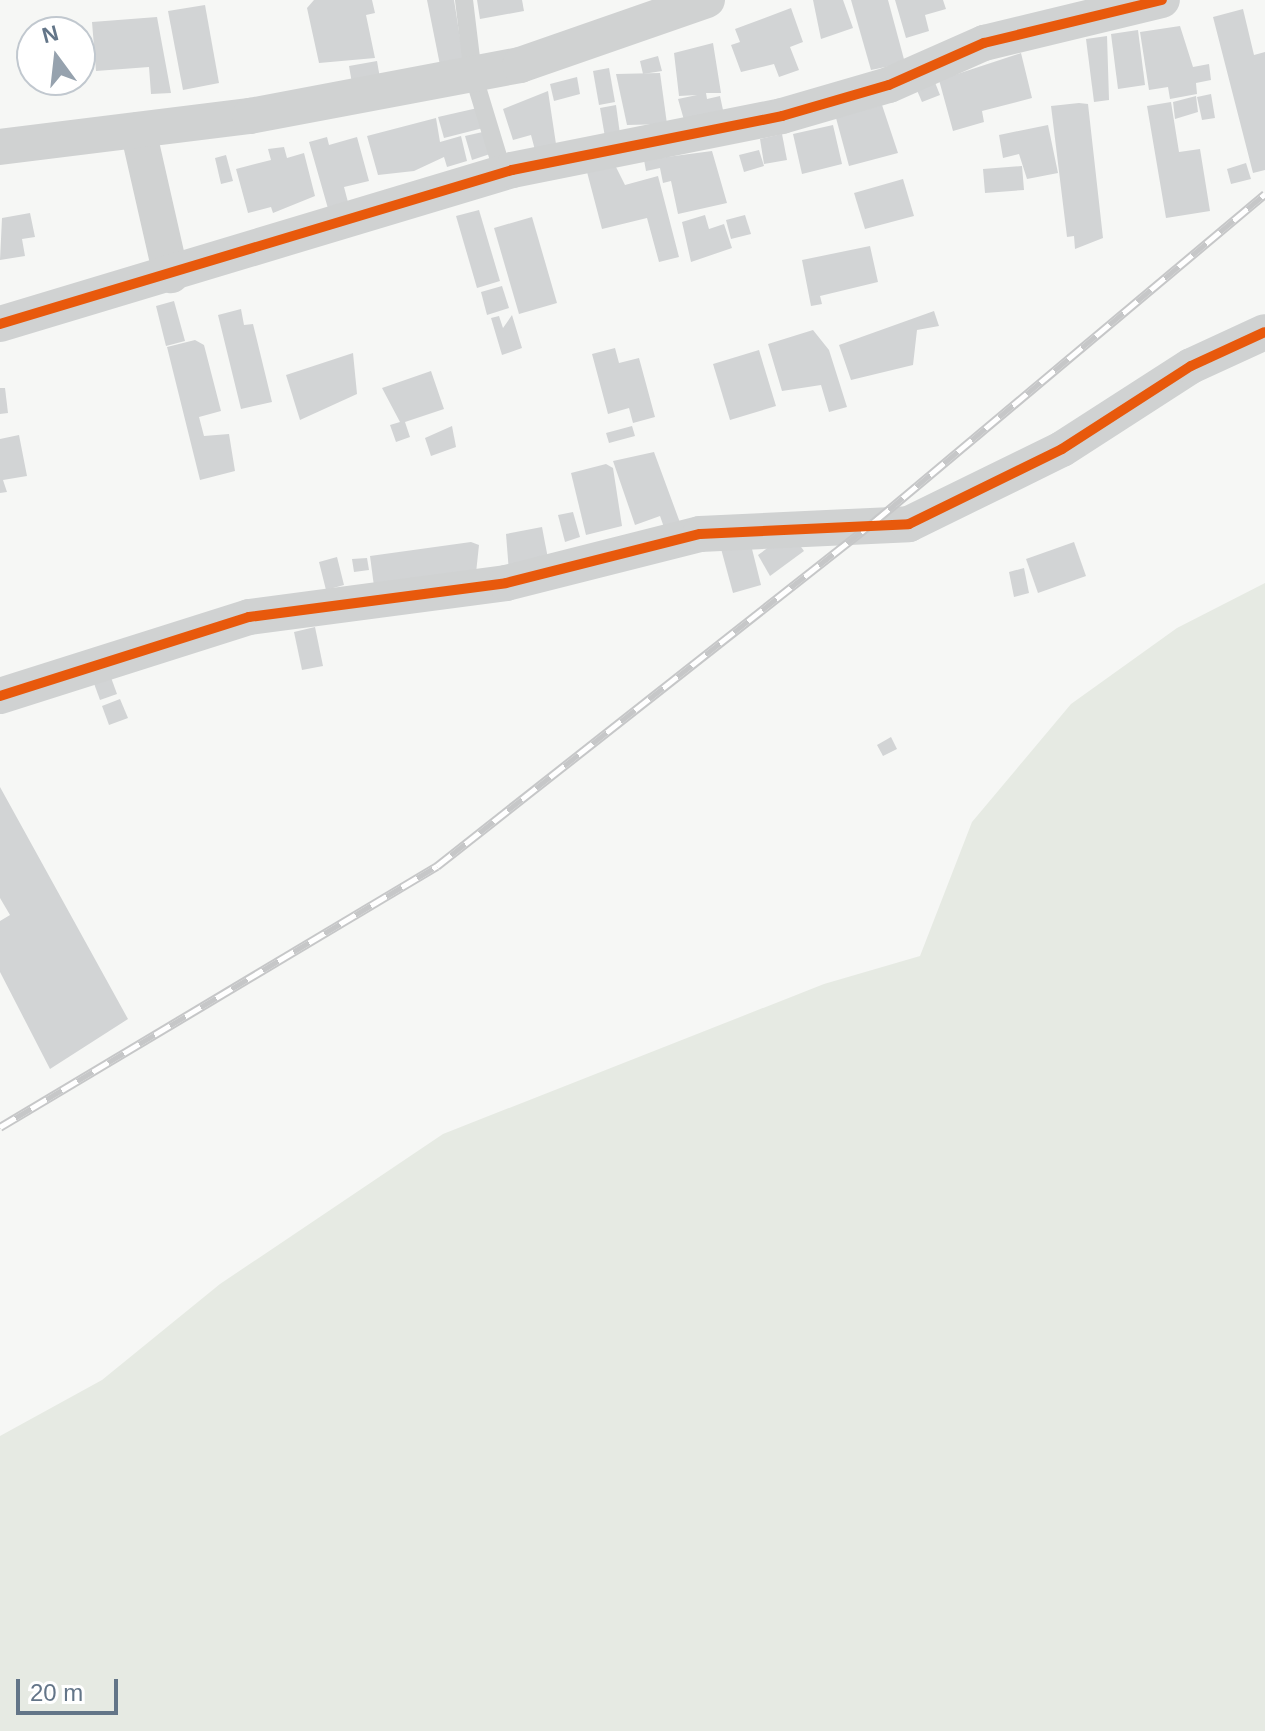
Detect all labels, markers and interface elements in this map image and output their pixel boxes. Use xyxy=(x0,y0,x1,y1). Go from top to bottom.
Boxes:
north arrow xyxy=(16,16,96,96)
text: N xyxy=(39,20,61,48)
scale bar xyxy=(20,1663,122,1713)
text: 20 m xyxy=(30,1679,83,1706)

